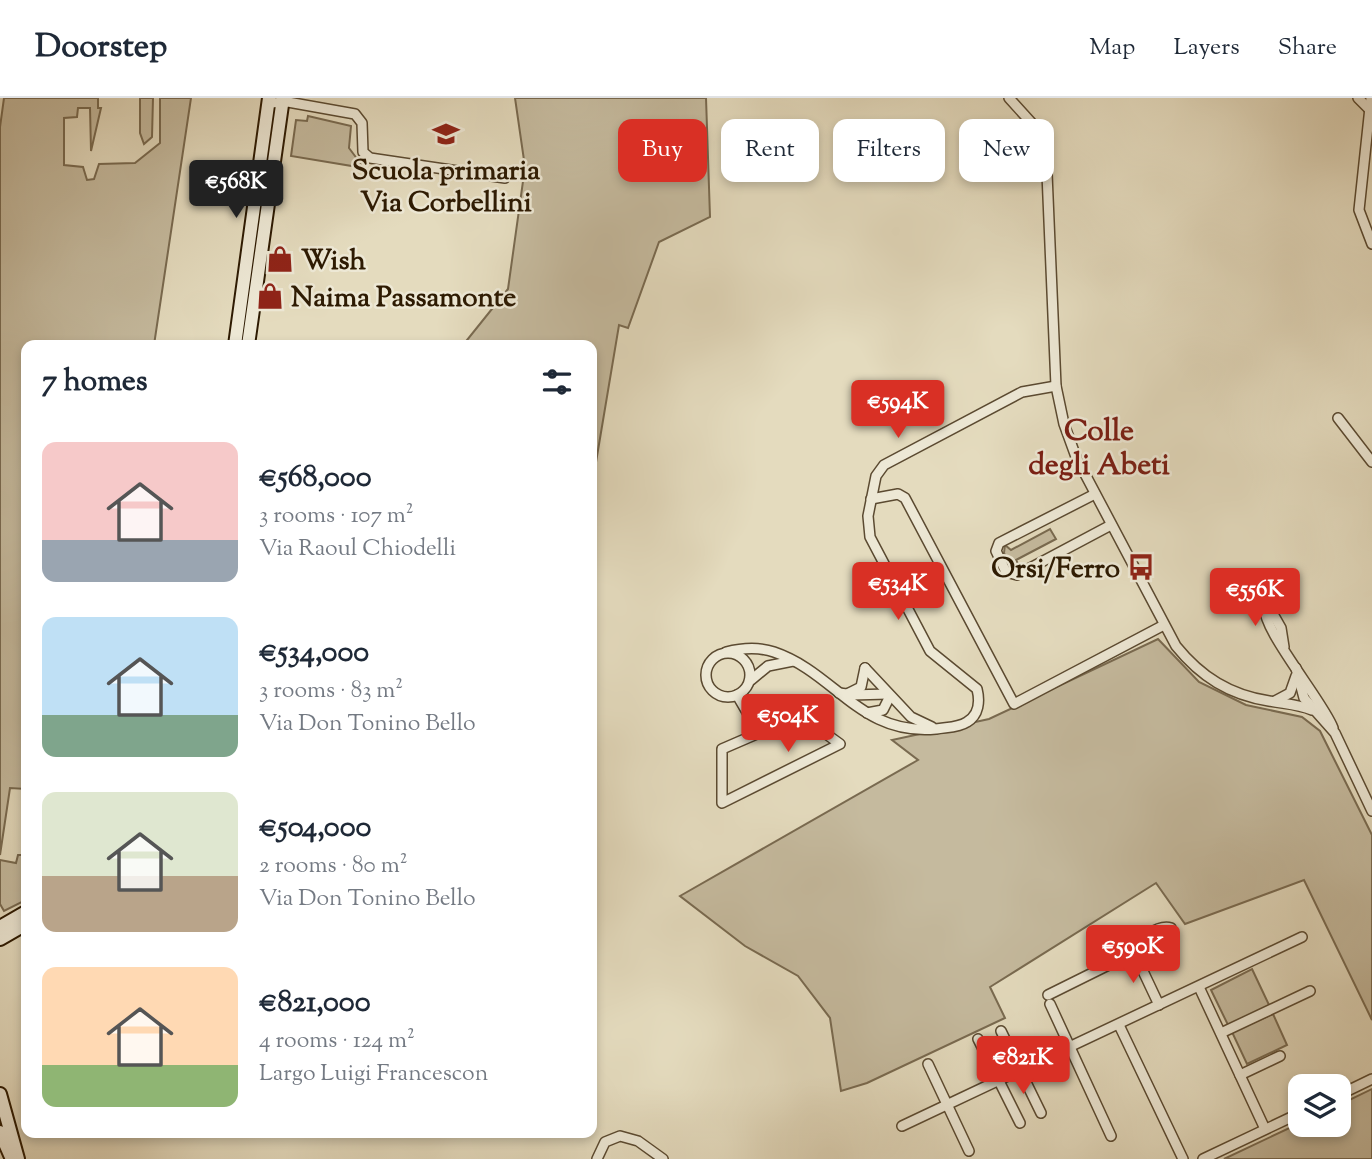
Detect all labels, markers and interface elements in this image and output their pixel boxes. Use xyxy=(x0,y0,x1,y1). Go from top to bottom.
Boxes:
text: Doorstep xyxy=(35,24,167,72)
text: Map xyxy=(1089,31,1135,65)
text: Layers xyxy=(1173,31,1240,65)
text: Share xyxy=(1278,31,1337,65)
school or university icon: Scuola primaria Via Corbellini xyxy=(431,119,461,149)
chip: Buy xyxy=(618,119,707,182)
chip: Rent xyxy=(721,119,819,182)
chip: Filters xyxy=(833,119,945,182)
chip: New xyxy=(959,119,1054,182)
place label: Scuola primaria Via Corbellini xyxy=(352,152,540,224)
pin: €568K xyxy=(187,160,285,220)
text: €568K xyxy=(205,166,267,199)
place label: Wish xyxy=(301,242,366,282)
shop icon: Wish xyxy=(265,244,295,274)
place label: Naima Passamonte xyxy=(291,279,516,319)
shop icon: Naima Passamonte xyxy=(255,281,285,311)
text: 7 homes xyxy=(42,361,147,404)
icon: filters xyxy=(538,363,576,401)
pin: €594K xyxy=(849,380,947,440)
text: €594K xyxy=(867,386,929,419)
district label: Colle degli Abeti xyxy=(1028,411,1170,488)
text: €568,000 xyxy=(259,457,372,500)
icon: home xyxy=(98,470,182,554)
text: 3 rooms · 107 m² xyxy=(259,500,414,533)
text: Via Raoul Chiodelli xyxy=(259,533,456,566)
place label: Orsi/Ferro xyxy=(991,550,1120,590)
bus stop icon: Orsi/Ferro xyxy=(1126,552,1156,582)
pin: €534K xyxy=(849,562,947,622)
text: €534K xyxy=(868,568,928,601)
pin: €556K xyxy=(1206,568,1304,628)
text: €556K xyxy=(1226,574,1284,607)
text: €534,000 xyxy=(259,632,369,675)
icon: home xyxy=(98,645,182,729)
text: 3 rooms · 83 m² xyxy=(259,675,403,708)
pin: €504K xyxy=(739,694,837,754)
text: €504K xyxy=(757,700,819,733)
text: Via Don Tonino Bello xyxy=(259,708,476,741)
text: €504,000 xyxy=(259,807,371,850)
icon: home xyxy=(98,820,182,904)
text: 2 rooms · 80 m² xyxy=(259,850,407,883)
text: Via Don Tonino Bello xyxy=(259,883,476,916)
pin: €590K xyxy=(1084,926,1182,985)
text: €590K xyxy=(1102,931,1164,964)
text: €821,000 xyxy=(259,982,371,1025)
icon: home xyxy=(98,995,182,1079)
text: 4 rooms · 124 m² xyxy=(259,1025,415,1058)
pin: €821K xyxy=(974,1037,1072,1096)
text: €821K xyxy=(993,1042,1053,1075)
text: Largo Luigi Francescon xyxy=(259,1058,488,1091)
map controls xyxy=(1288,1074,1351,1137)
button: layers xyxy=(1288,1074,1351,1137)

